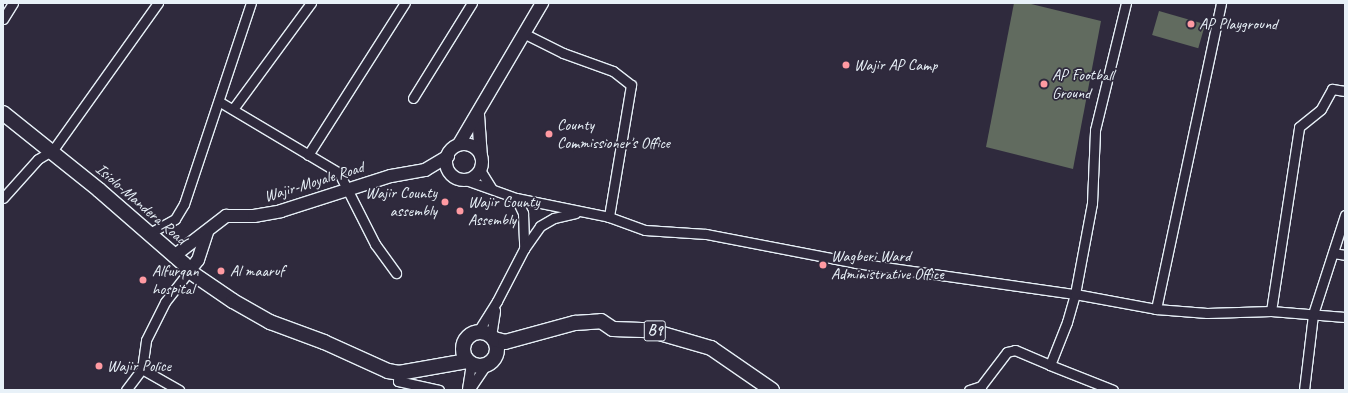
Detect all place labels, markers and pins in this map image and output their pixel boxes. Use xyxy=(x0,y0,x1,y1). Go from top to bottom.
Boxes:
place label: AP Playground xyxy=(1199,14,1277,34)
marker: AP Playground xyxy=(1186,19,1196,29)
place label: Wajir AP Camp xyxy=(854,55,937,75)
marker: Wajir AP Camp xyxy=(841,60,851,70)
place label: AP Football Ground xyxy=(1052,65,1114,103)
marker: AP Football Ground xyxy=(1039,79,1049,89)
place label: County Commissioner's Office xyxy=(557,115,670,153)
marker: County Commissioner's Office xyxy=(544,129,554,139)
place label: Wajir County assembly xyxy=(366,183,437,221)
place label: Wajir County Assembly xyxy=(468,192,539,230)
marker: Wajir County assembly xyxy=(440,197,450,207)
marker: Wajir County Assembly xyxy=(455,206,465,216)
place label: Wagberi Ward Administrative Office xyxy=(831,246,943,284)
marker: Wagberi Ward Administrative Office xyxy=(818,260,828,270)
place label: Alfurqan hospital xyxy=(152,261,199,299)
place label: Al maaruf xyxy=(230,261,283,281)
marker: Al maaruf xyxy=(215,265,227,277)
marker: Alfurqan hospital xyxy=(137,274,149,286)
place label: Wajir Police xyxy=(107,356,171,376)
marker: Wajir Police xyxy=(94,361,104,371)

